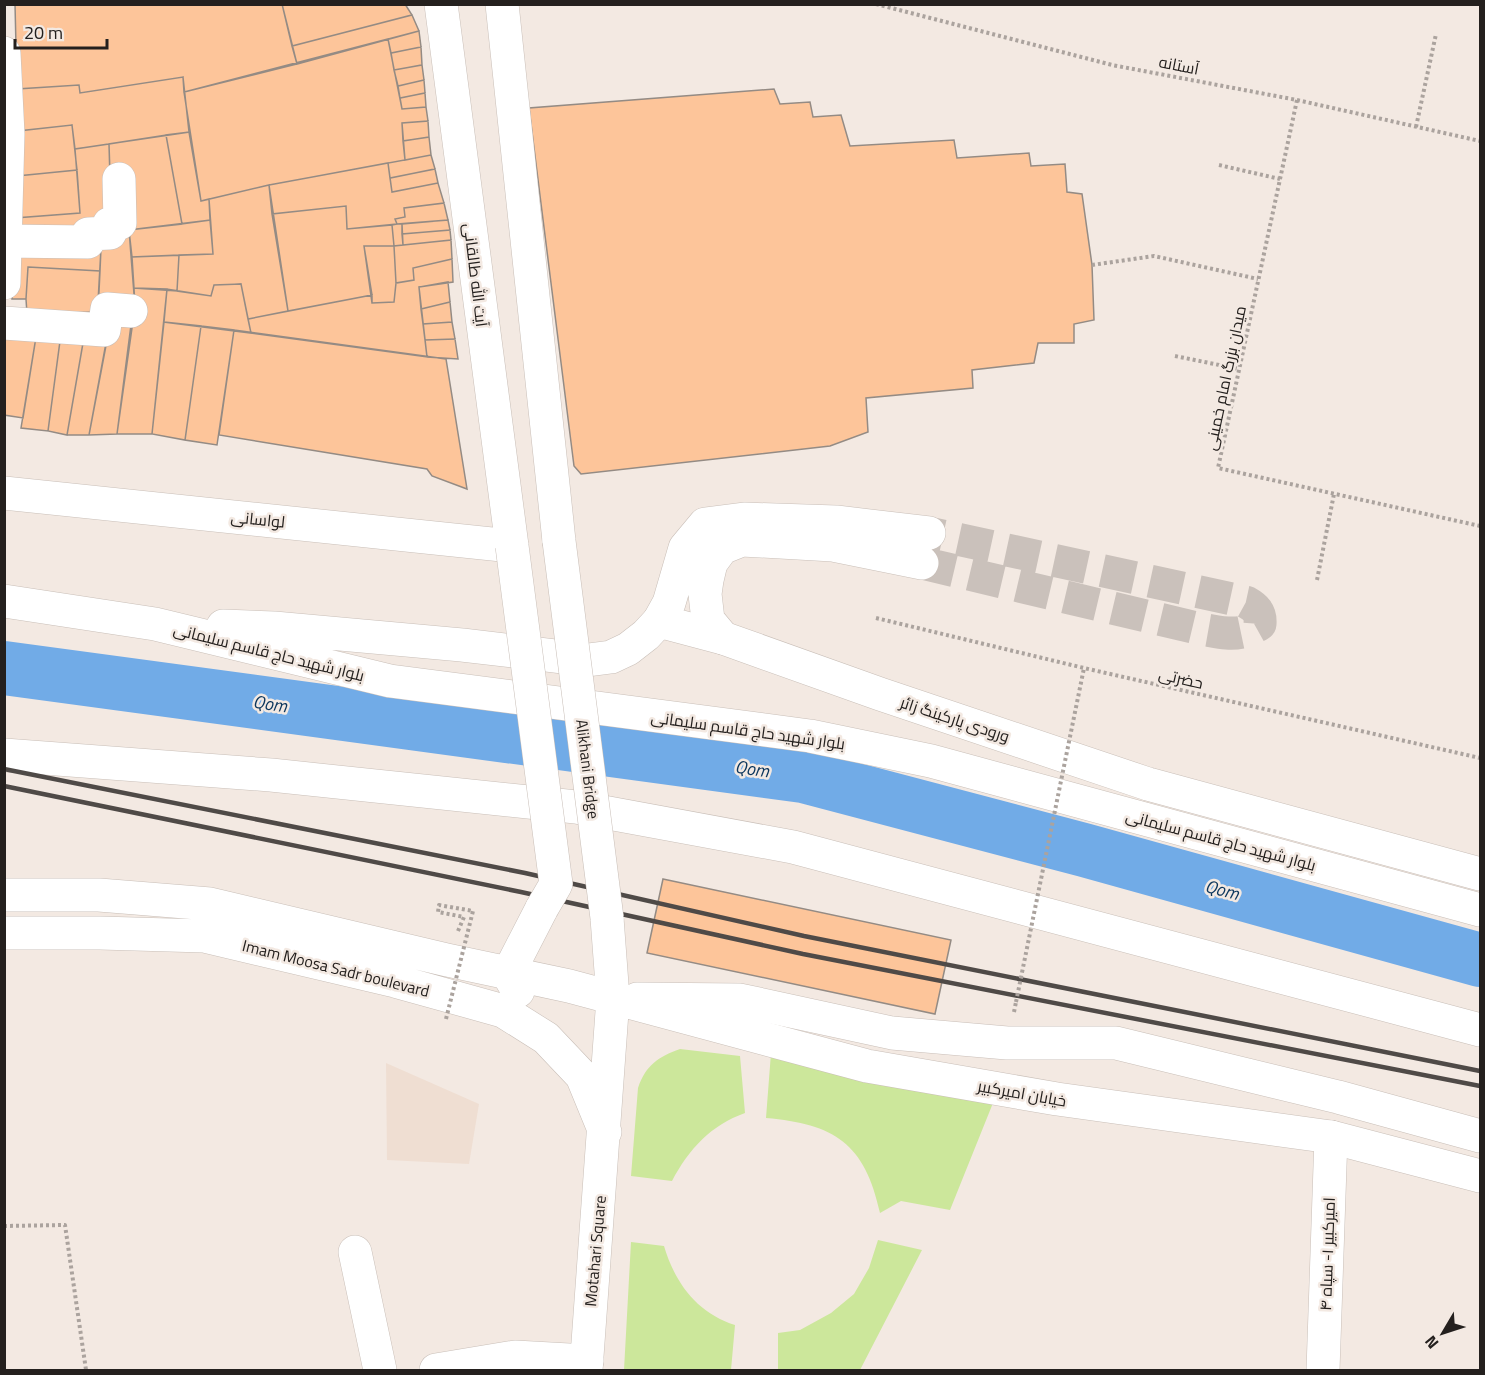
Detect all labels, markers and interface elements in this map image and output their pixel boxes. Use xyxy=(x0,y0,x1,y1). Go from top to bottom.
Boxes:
scale bar xyxy=(15,12,106,50)
text: 20 m xyxy=(24,19,63,46)
street label: آستانه xyxy=(1157,49,1202,81)
street label: آیت الله طالقانی xyxy=(458,222,494,329)
street label: میدان بزرگ امام خمینی xyxy=(1198,303,1252,453)
street label: لواسانی xyxy=(230,504,286,534)
street label: بلوار شهید حاج قاسم سلیمانی xyxy=(171,617,367,687)
street label: حضرتی xyxy=(1156,661,1206,695)
water label: Qom xyxy=(251,688,290,719)
street label: ورودی پارکینگ زائر xyxy=(896,690,1013,748)
street label: بلوار شهید حاج قاسم سلیمانی xyxy=(649,704,847,756)
street label: Alikhani Bridge xyxy=(570,718,606,820)
water label: Qom xyxy=(733,753,772,784)
street label: بلوار شهید حاج قاسم سلیمانی xyxy=(1123,803,1319,877)
water label: Qom xyxy=(1202,872,1243,907)
street label: Imam Moosa Sadr boulevard xyxy=(240,933,432,1003)
street label: خیابان امیرکبیر xyxy=(975,1073,1068,1113)
street label: Motahari Square xyxy=(578,1194,612,1308)
street label: امیرکبیر ۱- سپاه ۴ xyxy=(1313,1197,1341,1311)
north arrow xyxy=(1413,1303,1473,1363)
text: N xyxy=(1419,1331,1444,1354)

